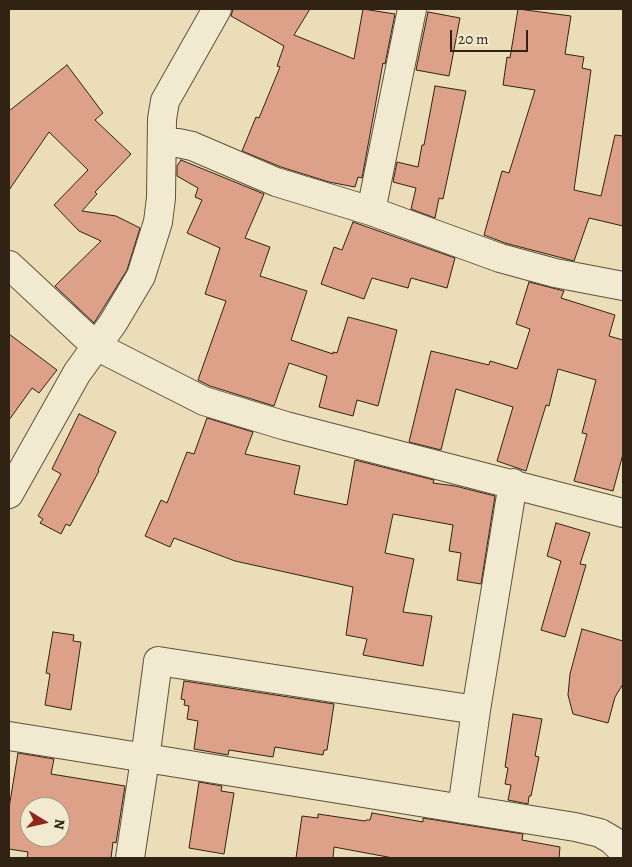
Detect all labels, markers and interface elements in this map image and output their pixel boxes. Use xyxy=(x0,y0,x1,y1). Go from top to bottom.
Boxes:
scale bar xyxy=(452,20,530,52)
text: 20 m xyxy=(458,29,489,49)
north arrow xyxy=(20,797,70,847)
text: N xyxy=(49,818,70,831)

